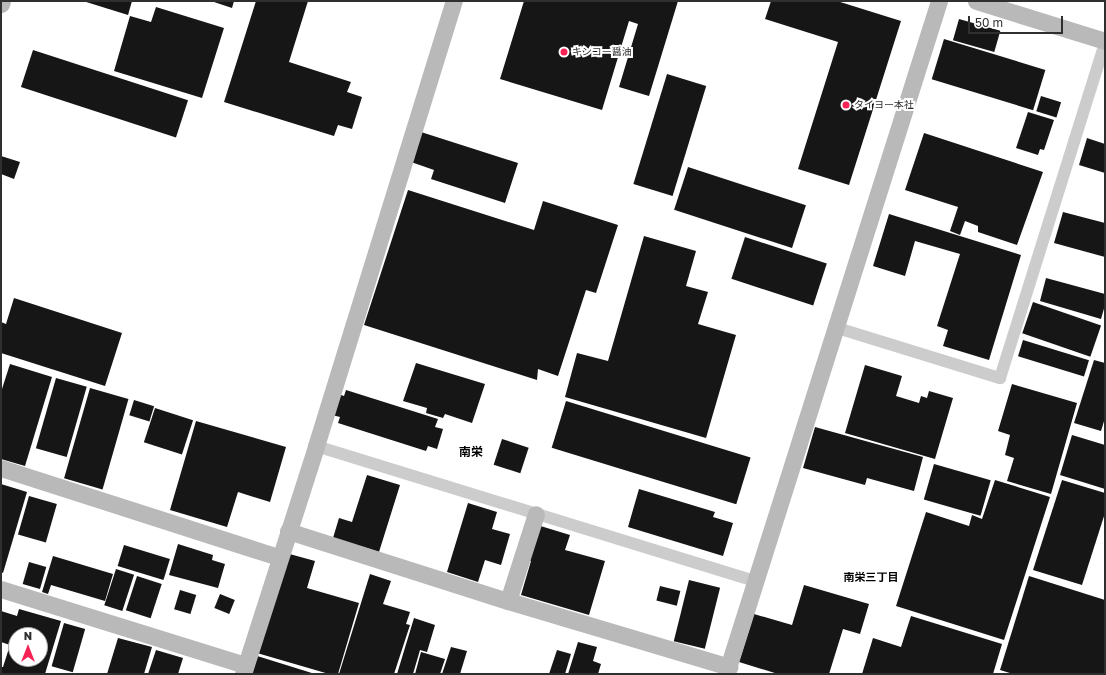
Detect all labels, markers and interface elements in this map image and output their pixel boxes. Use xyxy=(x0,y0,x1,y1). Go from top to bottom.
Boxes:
scale bar xyxy=(970,8,1065,34)
text: 50 m xyxy=(975,15,1003,30)
place label: キンコー醤油 xyxy=(572,46,632,58)
marker: キンコー醤油 xyxy=(559,47,569,57)
place label: タイヨー本社 xyxy=(854,99,914,111)
marker: タイヨー本社 xyxy=(841,100,851,110)
district label: 南栄 xyxy=(459,445,483,459)
district label: 南栄三丁目 xyxy=(844,570,898,584)
north arrow xyxy=(8,627,48,667)
text: N xyxy=(24,629,32,642)

